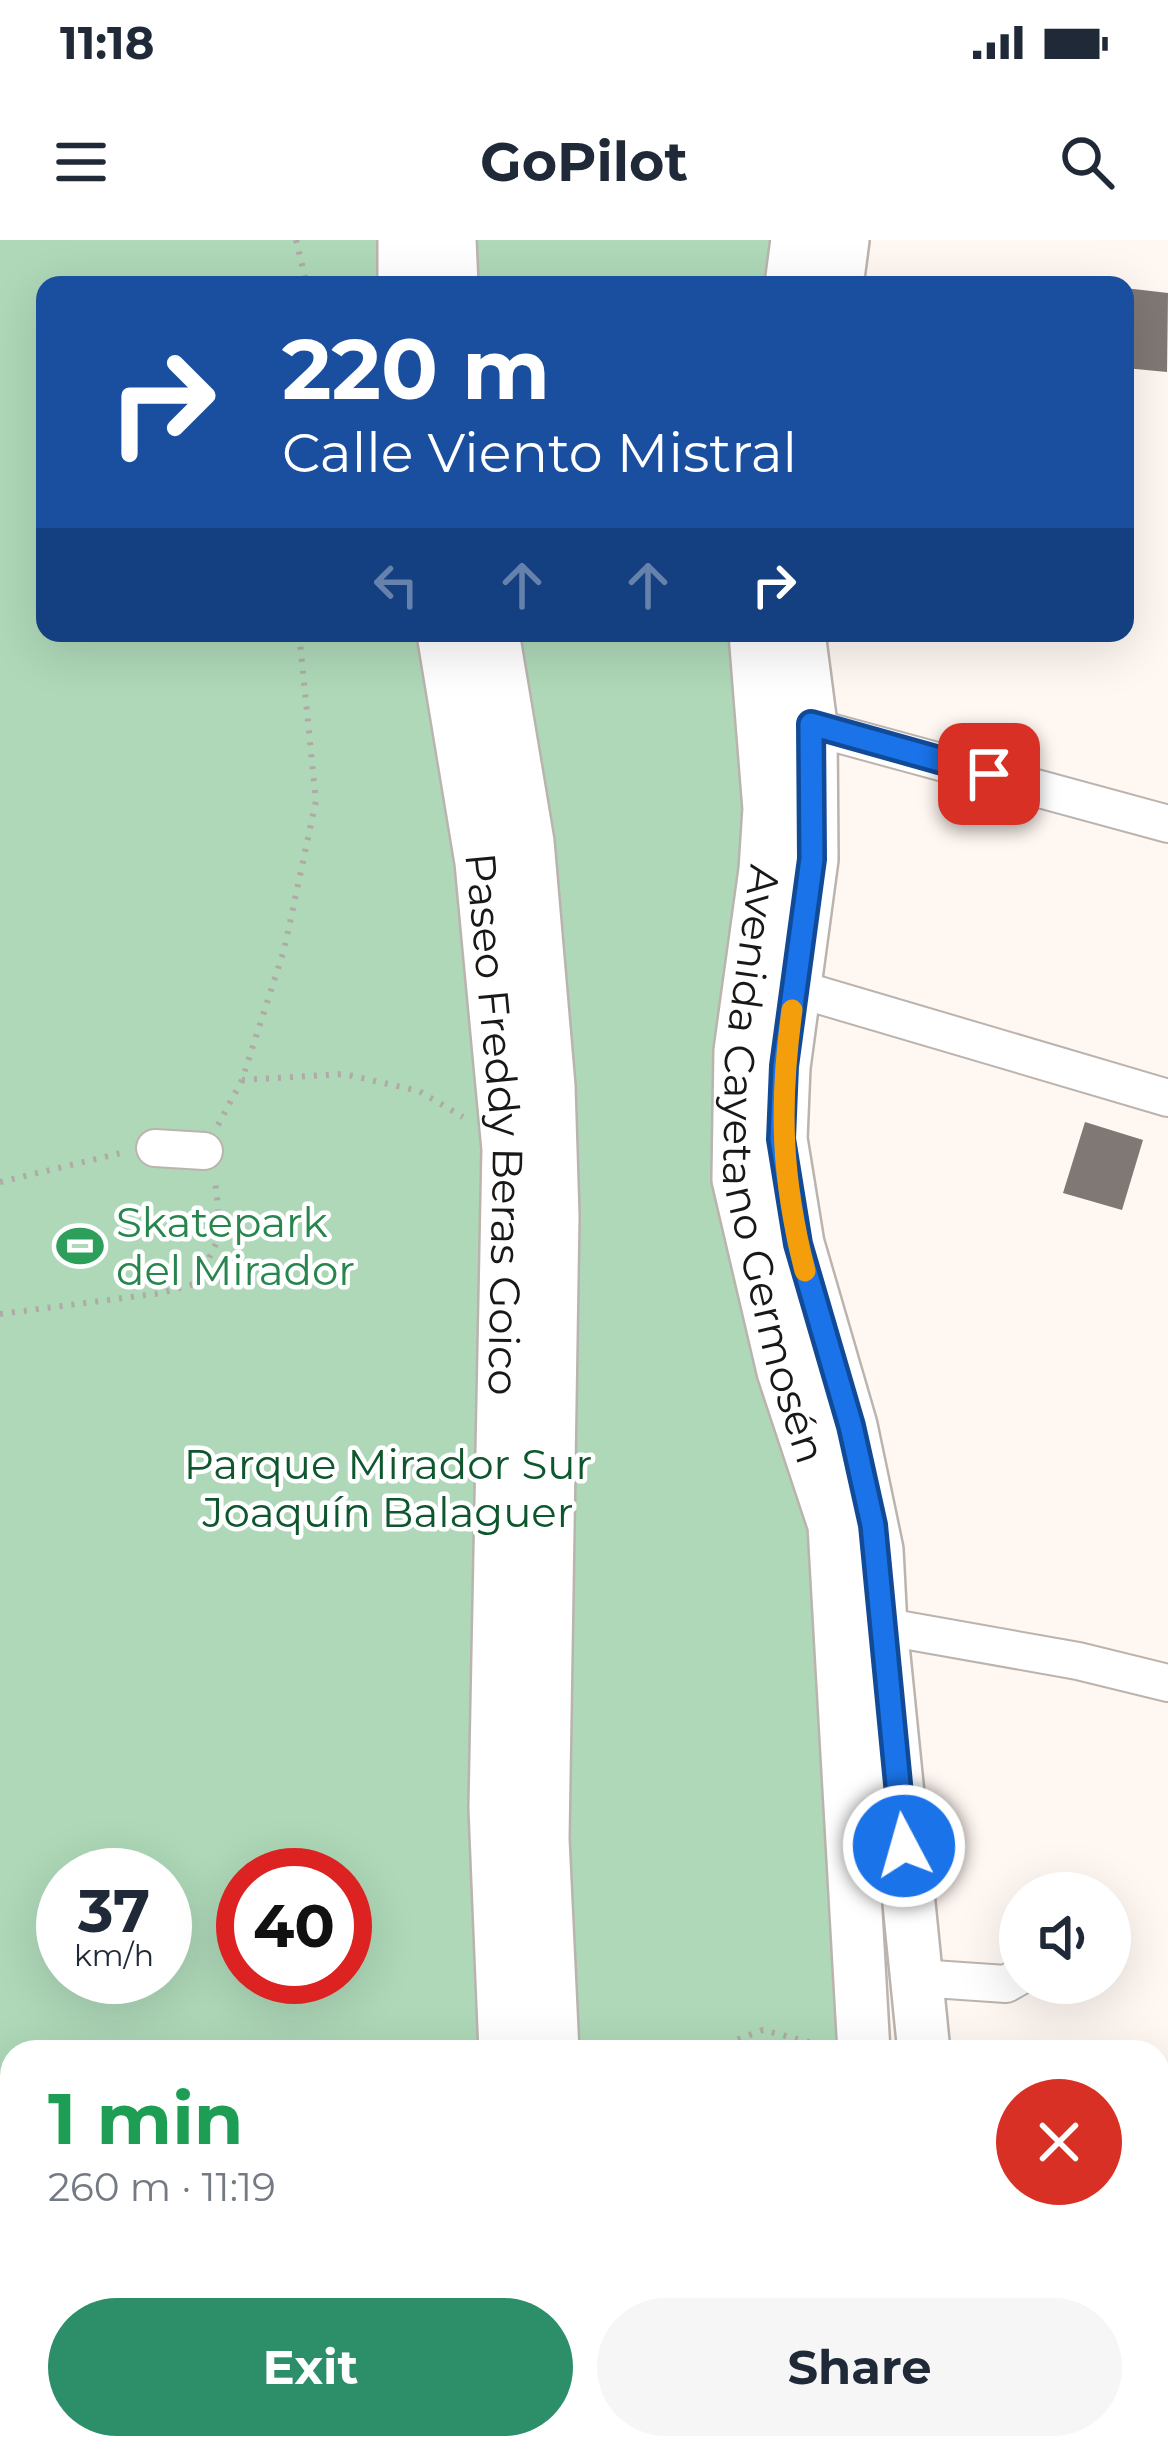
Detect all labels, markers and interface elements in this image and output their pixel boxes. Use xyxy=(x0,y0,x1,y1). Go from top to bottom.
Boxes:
text: 11:18 xyxy=(60,15,154,70)
icon: menu xyxy=(48,129,114,195)
text: GoPilot xyxy=(480,129,688,195)
icon: search xyxy=(1054,129,1120,195)
text: 220 m xyxy=(282,318,550,420)
icon: right xyxy=(84,324,240,480)
text: Calle Viento Mistral xyxy=(282,420,797,486)
icon: left xyxy=(363,552,429,618)
icon: ahead xyxy=(489,552,555,618)
icon: ahead xyxy=(615,552,681,618)
icon: right xyxy=(741,552,807,618)
pin xyxy=(938,723,1040,825)
icon: arrive xyxy=(956,741,1022,807)
street label: Paseo Freddy Beras Goico xyxy=(454,850,534,1396)
street label: Avenida Cayetano Germosén xyxy=(712,862,838,1470)
place label: Skatepark del Mirador xyxy=(116,1196,355,1296)
sports icon: Skatepark del Mirador xyxy=(55,1221,105,1271)
park label: Parque Mirador Sur Joaquín Balaguer xyxy=(184,1438,592,1538)
position arrow xyxy=(841,1783,967,1909)
speed limit sign: 40 xyxy=(216,1848,372,2004)
map controls xyxy=(999,1872,1131,2004)
button: sound xyxy=(999,1872,1131,2004)
text: 37 xyxy=(78,1874,150,1947)
text: km/h xyxy=(74,1937,154,1974)
text: 1 min xyxy=(48,2074,244,2162)
button: close xyxy=(996,2079,1122,2205)
text: 260 m · 11:19 xyxy=(48,2163,276,2211)
button: Exit xyxy=(48,2298,573,2436)
button: Share xyxy=(597,2298,1122,2436)

